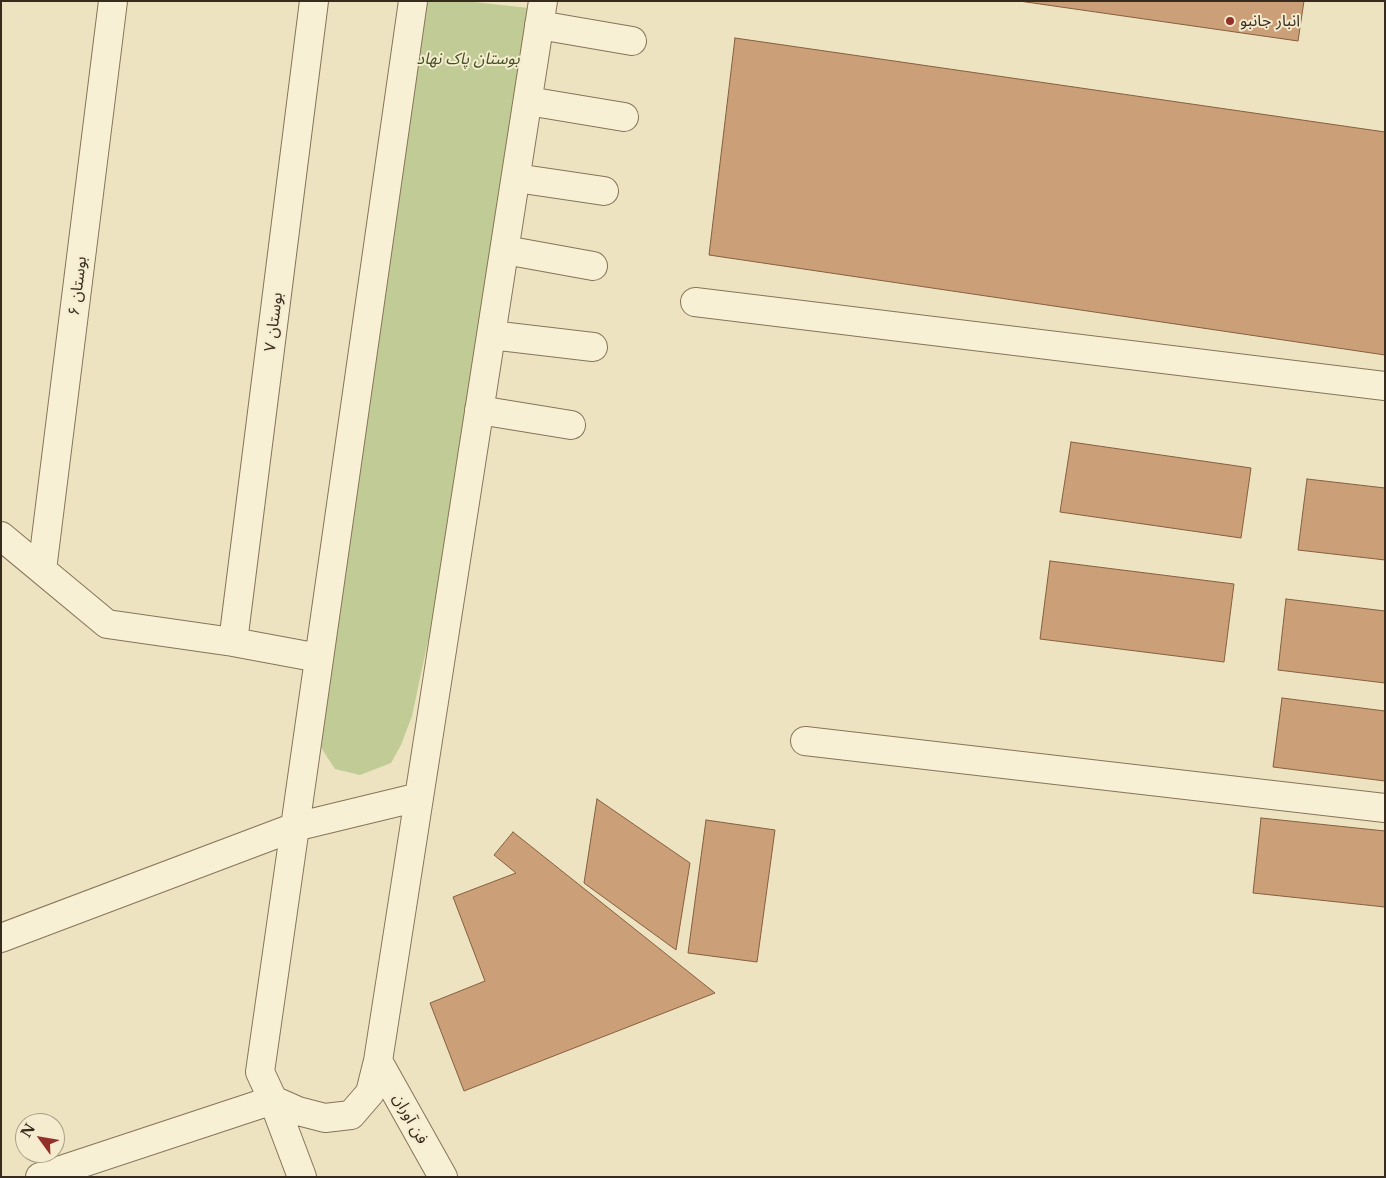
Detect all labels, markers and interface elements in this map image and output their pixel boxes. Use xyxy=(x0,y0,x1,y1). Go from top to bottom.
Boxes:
place label: انبار جانبو xyxy=(1240,11,1300,31)
marker: انبار جانبو xyxy=(1224,15,1236,27)
park label: بوستان پاک نهاد xyxy=(417,49,519,69)
street label: بوستان ۶ xyxy=(65,255,91,317)
street label: بوستان ۷ xyxy=(261,291,287,353)
street label: فن آوران xyxy=(388,1090,432,1148)
north arrow xyxy=(15,1113,65,1163)
text: N xyxy=(17,1120,39,1141)

